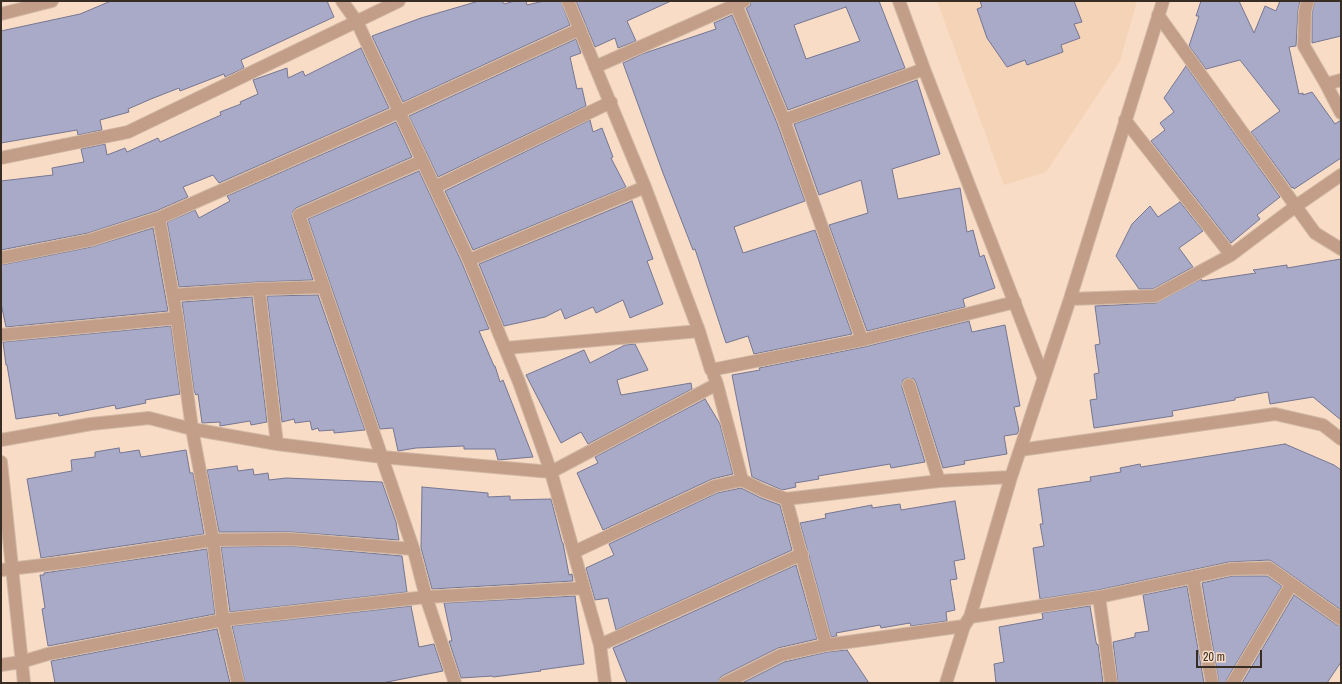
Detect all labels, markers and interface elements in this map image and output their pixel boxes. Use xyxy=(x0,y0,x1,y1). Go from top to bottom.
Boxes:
scale bar xyxy=(1198,642,1264,668)
text: 20 m xyxy=(1203,649,1225,665)

